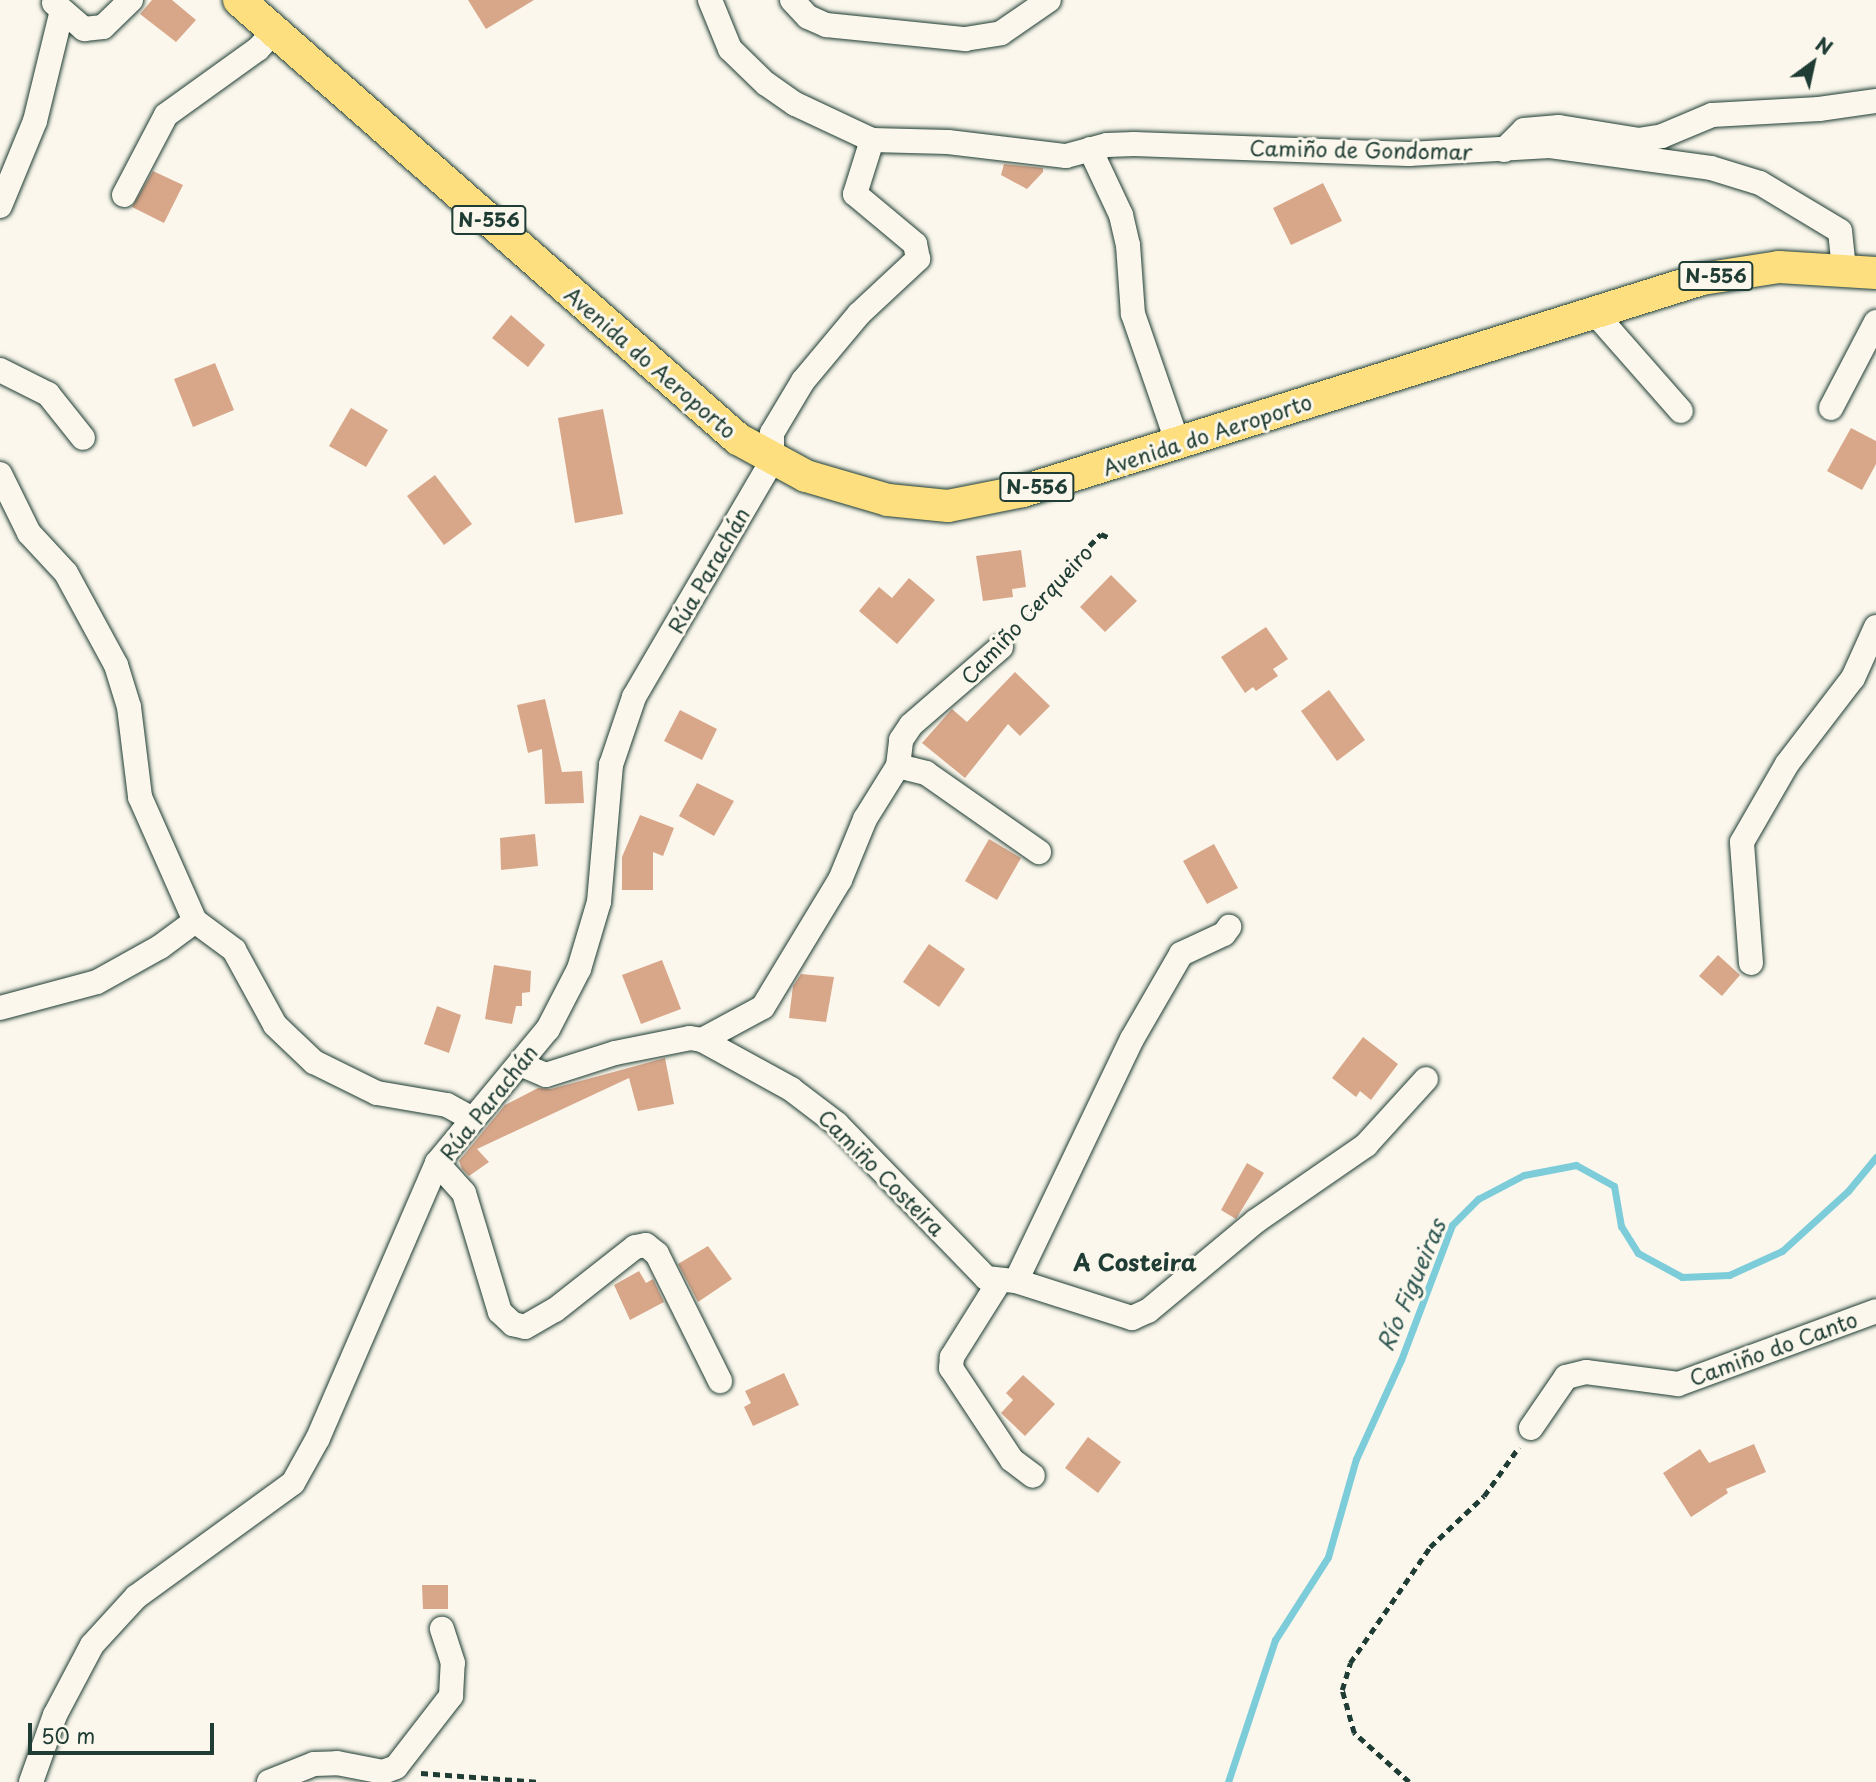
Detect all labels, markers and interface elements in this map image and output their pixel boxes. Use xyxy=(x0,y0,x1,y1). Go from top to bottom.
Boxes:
north arrow xyxy=(1778,28,1848,98)
text: N xyxy=(1810,30,1838,61)
street label: Camiño de Gondomar xyxy=(1250,134,1472,164)
road number: N-556 xyxy=(450,204,528,235)
road number: N-556 xyxy=(1678,260,1754,292)
street label: Avenida do Aeroporto xyxy=(560,280,742,444)
street label: Avenida do Aeroporto xyxy=(1099,388,1315,480)
road number: N-556 xyxy=(998,472,1076,502)
street label: Rúa Parachán xyxy=(662,502,754,638)
street label: Camiño Cerqueiro xyxy=(955,539,1097,689)
street label: Rúa Parachán xyxy=(434,1039,542,1165)
street label: Camiño Costeira xyxy=(814,1104,950,1240)
water label: Río Figueiras xyxy=(1370,1214,1452,1356)
district label: A Costeira xyxy=(1073,1248,1197,1276)
street label: Camiño do Canto xyxy=(1686,1306,1860,1390)
scale bar xyxy=(32,1708,217,1752)
text: 50 m xyxy=(41,1719,95,1751)

